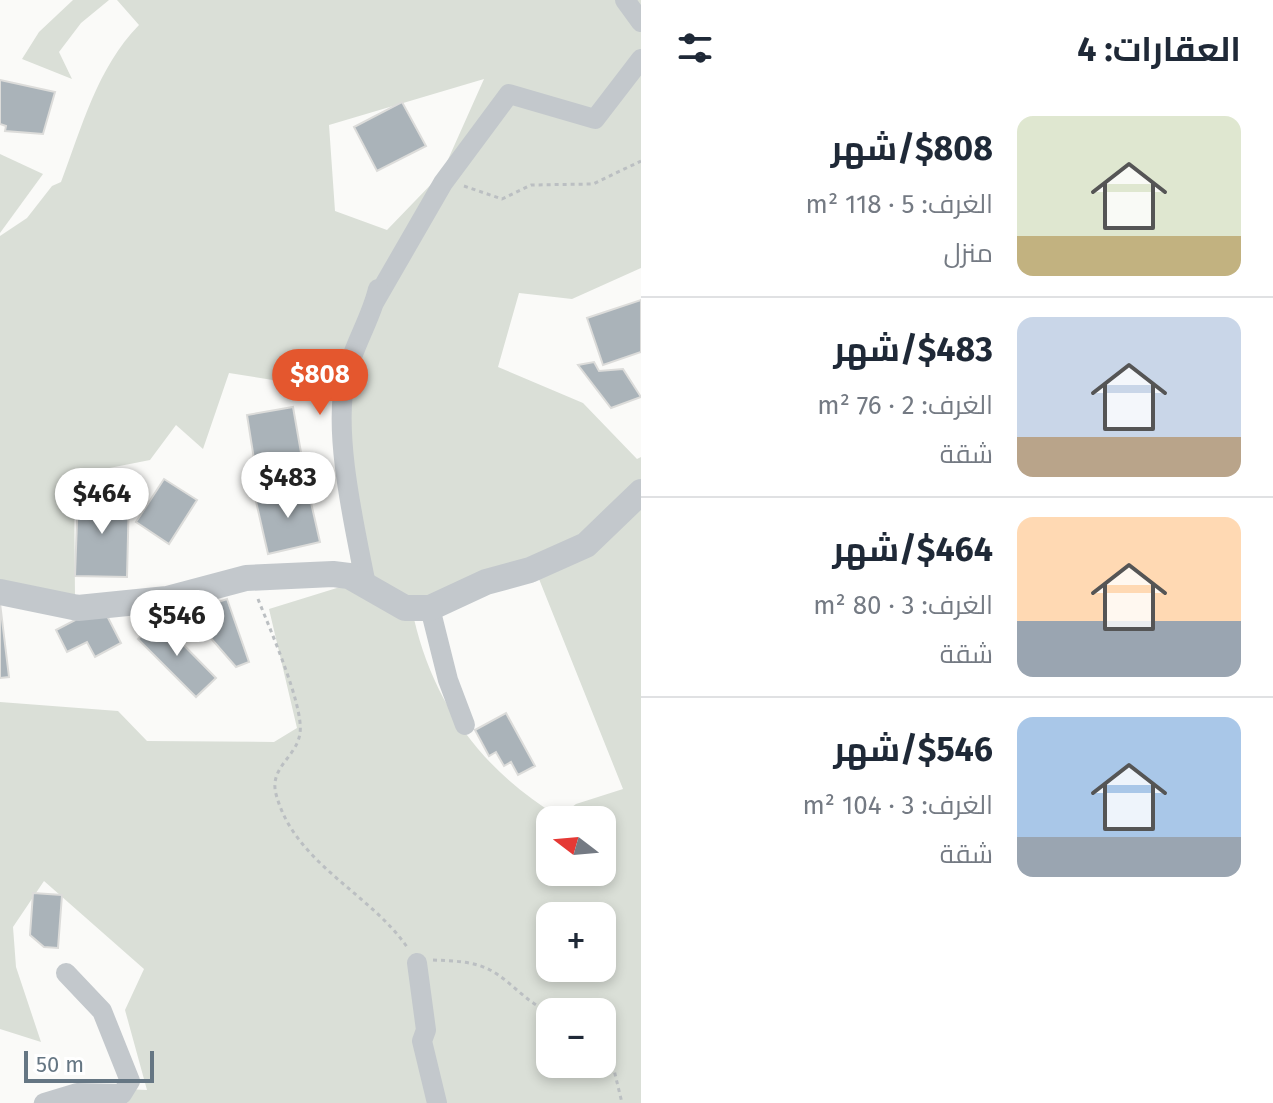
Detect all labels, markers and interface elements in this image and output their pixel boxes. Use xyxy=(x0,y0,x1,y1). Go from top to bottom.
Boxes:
icon: filters xyxy=(673,26,717,70)
text: العقارات: 4 xyxy=(1077,29,1241,70)
text: $808/شهر xyxy=(831,128,993,169)
icon: home xyxy=(1081,148,1177,244)
text: الغرف: 5 · 118 m² xyxy=(806,189,993,220)
text: منزل xyxy=(944,238,993,269)
text: $483/شهر xyxy=(834,329,993,370)
pin: $808 xyxy=(273,349,367,417)
icon: home xyxy=(1081,349,1177,445)
text: $808 xyxy=(290,359,350,390)
text: الغرف: 2 · 76 m² xyxy=(817,390,993,421)
text: شقة xyxy=(940,439,993,470)
pin: $483 xyxy=(241,452,335,520)
text: $483 xyxy=(259,462,317,493)
pin: $464 xyxy=(55,468,149,536)
text: $464 xyxy=(73,478,131,509)
text: $464/شهر xyxy=(833,529,993,570)
icon: home xyxy=(1081,549,1177,645)
pin: $546 xyxy=(130,590,224,658)
text: الغرف: 3 · 80 m² xyxy=(813,590,993,621)
text: $546 xyxy=(148,600,206,631)
text: شقة xyxy=(940,639,993,670)
text: $546/شهر xyxy=(834,729,993,770)
icon: home xyxy=(1081,749,1177,845)
text: الغرف: 3 · 104 m² xyxy=(802,790,993,821)
north arrow xyxy=(536,806,616,886)
map controls xyxy=(536,806,616,1078)
text: شقة xyxy=(940,839,993,870)
button: + xyxy=(536,902,616,982)
button: − xyxy=(536,998,616,1078)
scale bar xyxy=(24,1047,154,1083)
text: 50 m xyxy=(36,1051,84,1078)

